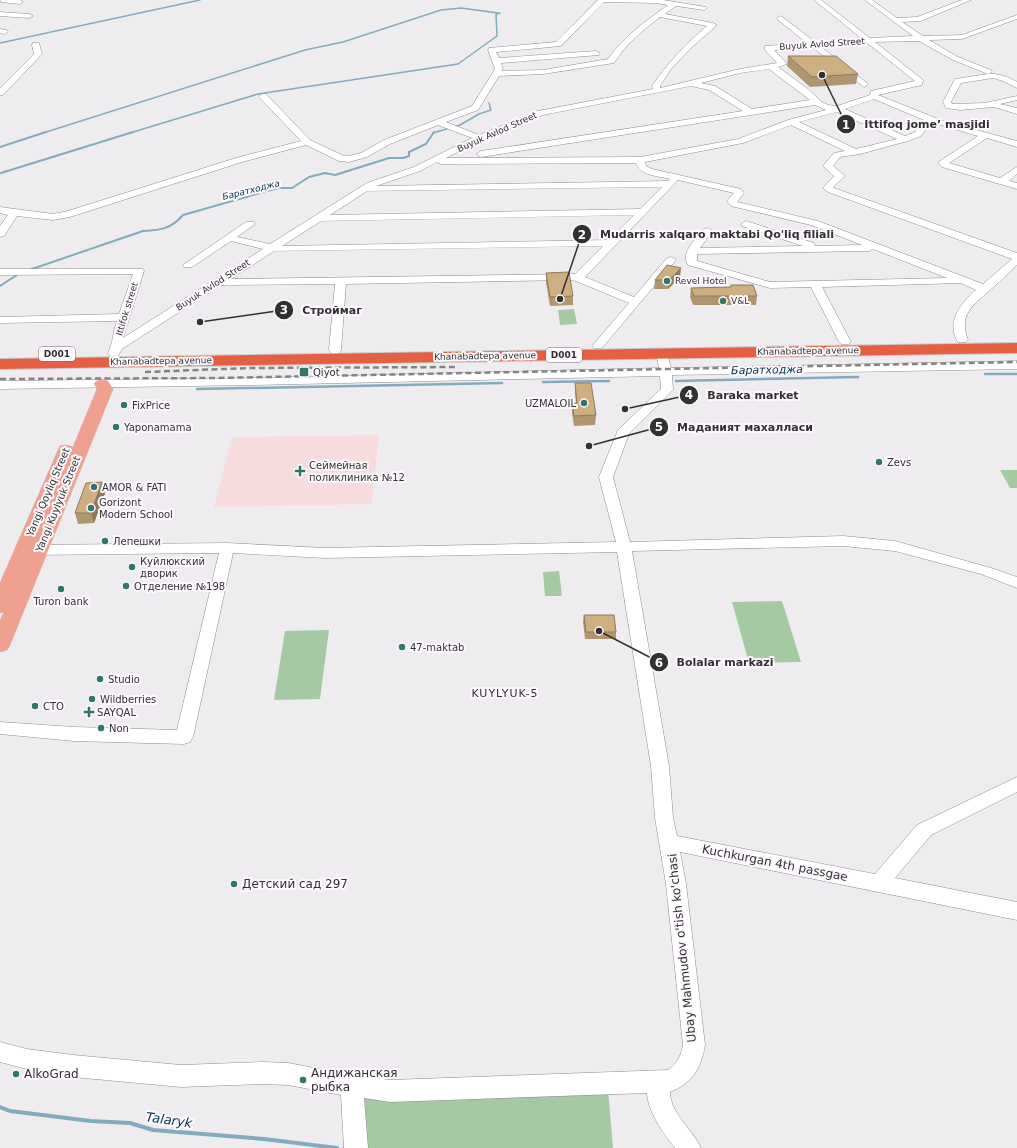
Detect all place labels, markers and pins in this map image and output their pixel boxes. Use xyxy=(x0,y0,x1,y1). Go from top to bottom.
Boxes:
callout: Ittifoq jome’ masjidi xyxy=(836,113,998,136)
callout: Mudarris xalqaro maktabi Qo'liq filiali xyxy=(572,223,842,246)
marker: Revel Hotel xyxy=(662,276,672,286)
place label: Revel Hotel xyxy=(675,276,726,286)
marker: V&L xyxy=(718,296,728,306)
place label: V&L xyxy=(731,296,749,306)
callout: Строймаг xyxy=(274,299,370,322)
marker: Qiyot xyxy=(298,366,310,378)
place label: Qiyot xyxy=(313,367,340,378)
callout: Baraka market xyxy=(679,383,806,406)
place label: UZMALOIL xyxy=(525,398,576,409)
marker: UZMALOIL xyxy=(579,398,589,408)
marker: FixPrice xyxy=(119,400,129,410)
place label: FixPrice xyxy=(132,400,170,411)
callout: Маданият махалласи xyxy=(649,415,821,438)
marker: Yaponamama xyxy=(111,422,121,432)
place label: Yaponamama xyxy=(123,422,192,433)
marker: Zevs xyxy=(874,457,884,467)
place label: Zevs xyxy=(887,457,911,468)
place label: Сеймейная поликлиника №12 xyxy=(309,460,405,483)
marker: Сеймейная поликлиника №12 xyxy=(294,465,306,477)
marker: AMOR & FATI xyxy=(89,482,99,492)
place label: AMOR & FATI xyxy=(102,482,166,493)
place label: Gorizont Modern School xyxy=(99,497,173,520)
marker: Gorizont Modern School xyxy=(86,503,96,513)
marker: Лепешки xyxy=(100,536,110,546)
place label: Лепешки xyxy=(113,536,161,547)
place label: Куйлюкский дворик xyxy=(140,556,205,579)
marker: Куйлюкский дворик xyxy=(127,562,137,572)
marker: Отделение №198 xyxy=(121,581,131,591)
place label: Отделение №198 xyxy=(134,581,225,592)
marker: Turon bank xyxy=(56,584,66,594)
place label: Turon bank xyxy=(32,596,89,607)
marker: 47-maktab xyxy=(397,642,407,652)
place label: 47-maktab xyxy=(410,642,464,653)
callout: Bolalar markazi xyxy=(649,651,782,674)
marker: Studio xyxy=(95,674,105,684)
place label: Studio xyxy=(108,674,140,685)
marker: Wildberries xyxy=(87,694,97,704)
place label: Wildberries xyxy=(100,694,156,705)
marker: CTO xyxy=(30,701,40,711)
place label: CTO xyxy=(43,701,64,712)
marker: SAYQAL xyxy=(84,707,94,717)
place label: SAYQAL xyxy=(97,707,136,718)
marker: Non xyxy=(96,723,106,733)
place label: Non xyxy=(109,723,129,734)
place label: Детский сад 297 xyxy=(242,877,348,891)
marker: Детский сад 297 xyxy=(229,879,239,889)
place label: Андижанская рыбка xyxy=(311,1066,398,1094)
place label: AlkoGrad xyxy=(24,1067,79,1081)
marker: AlkoGrad xyxy=(11,1069,21,1079)
marker: Андижанская рыбка xyxy=(298,1075,308,1085)

